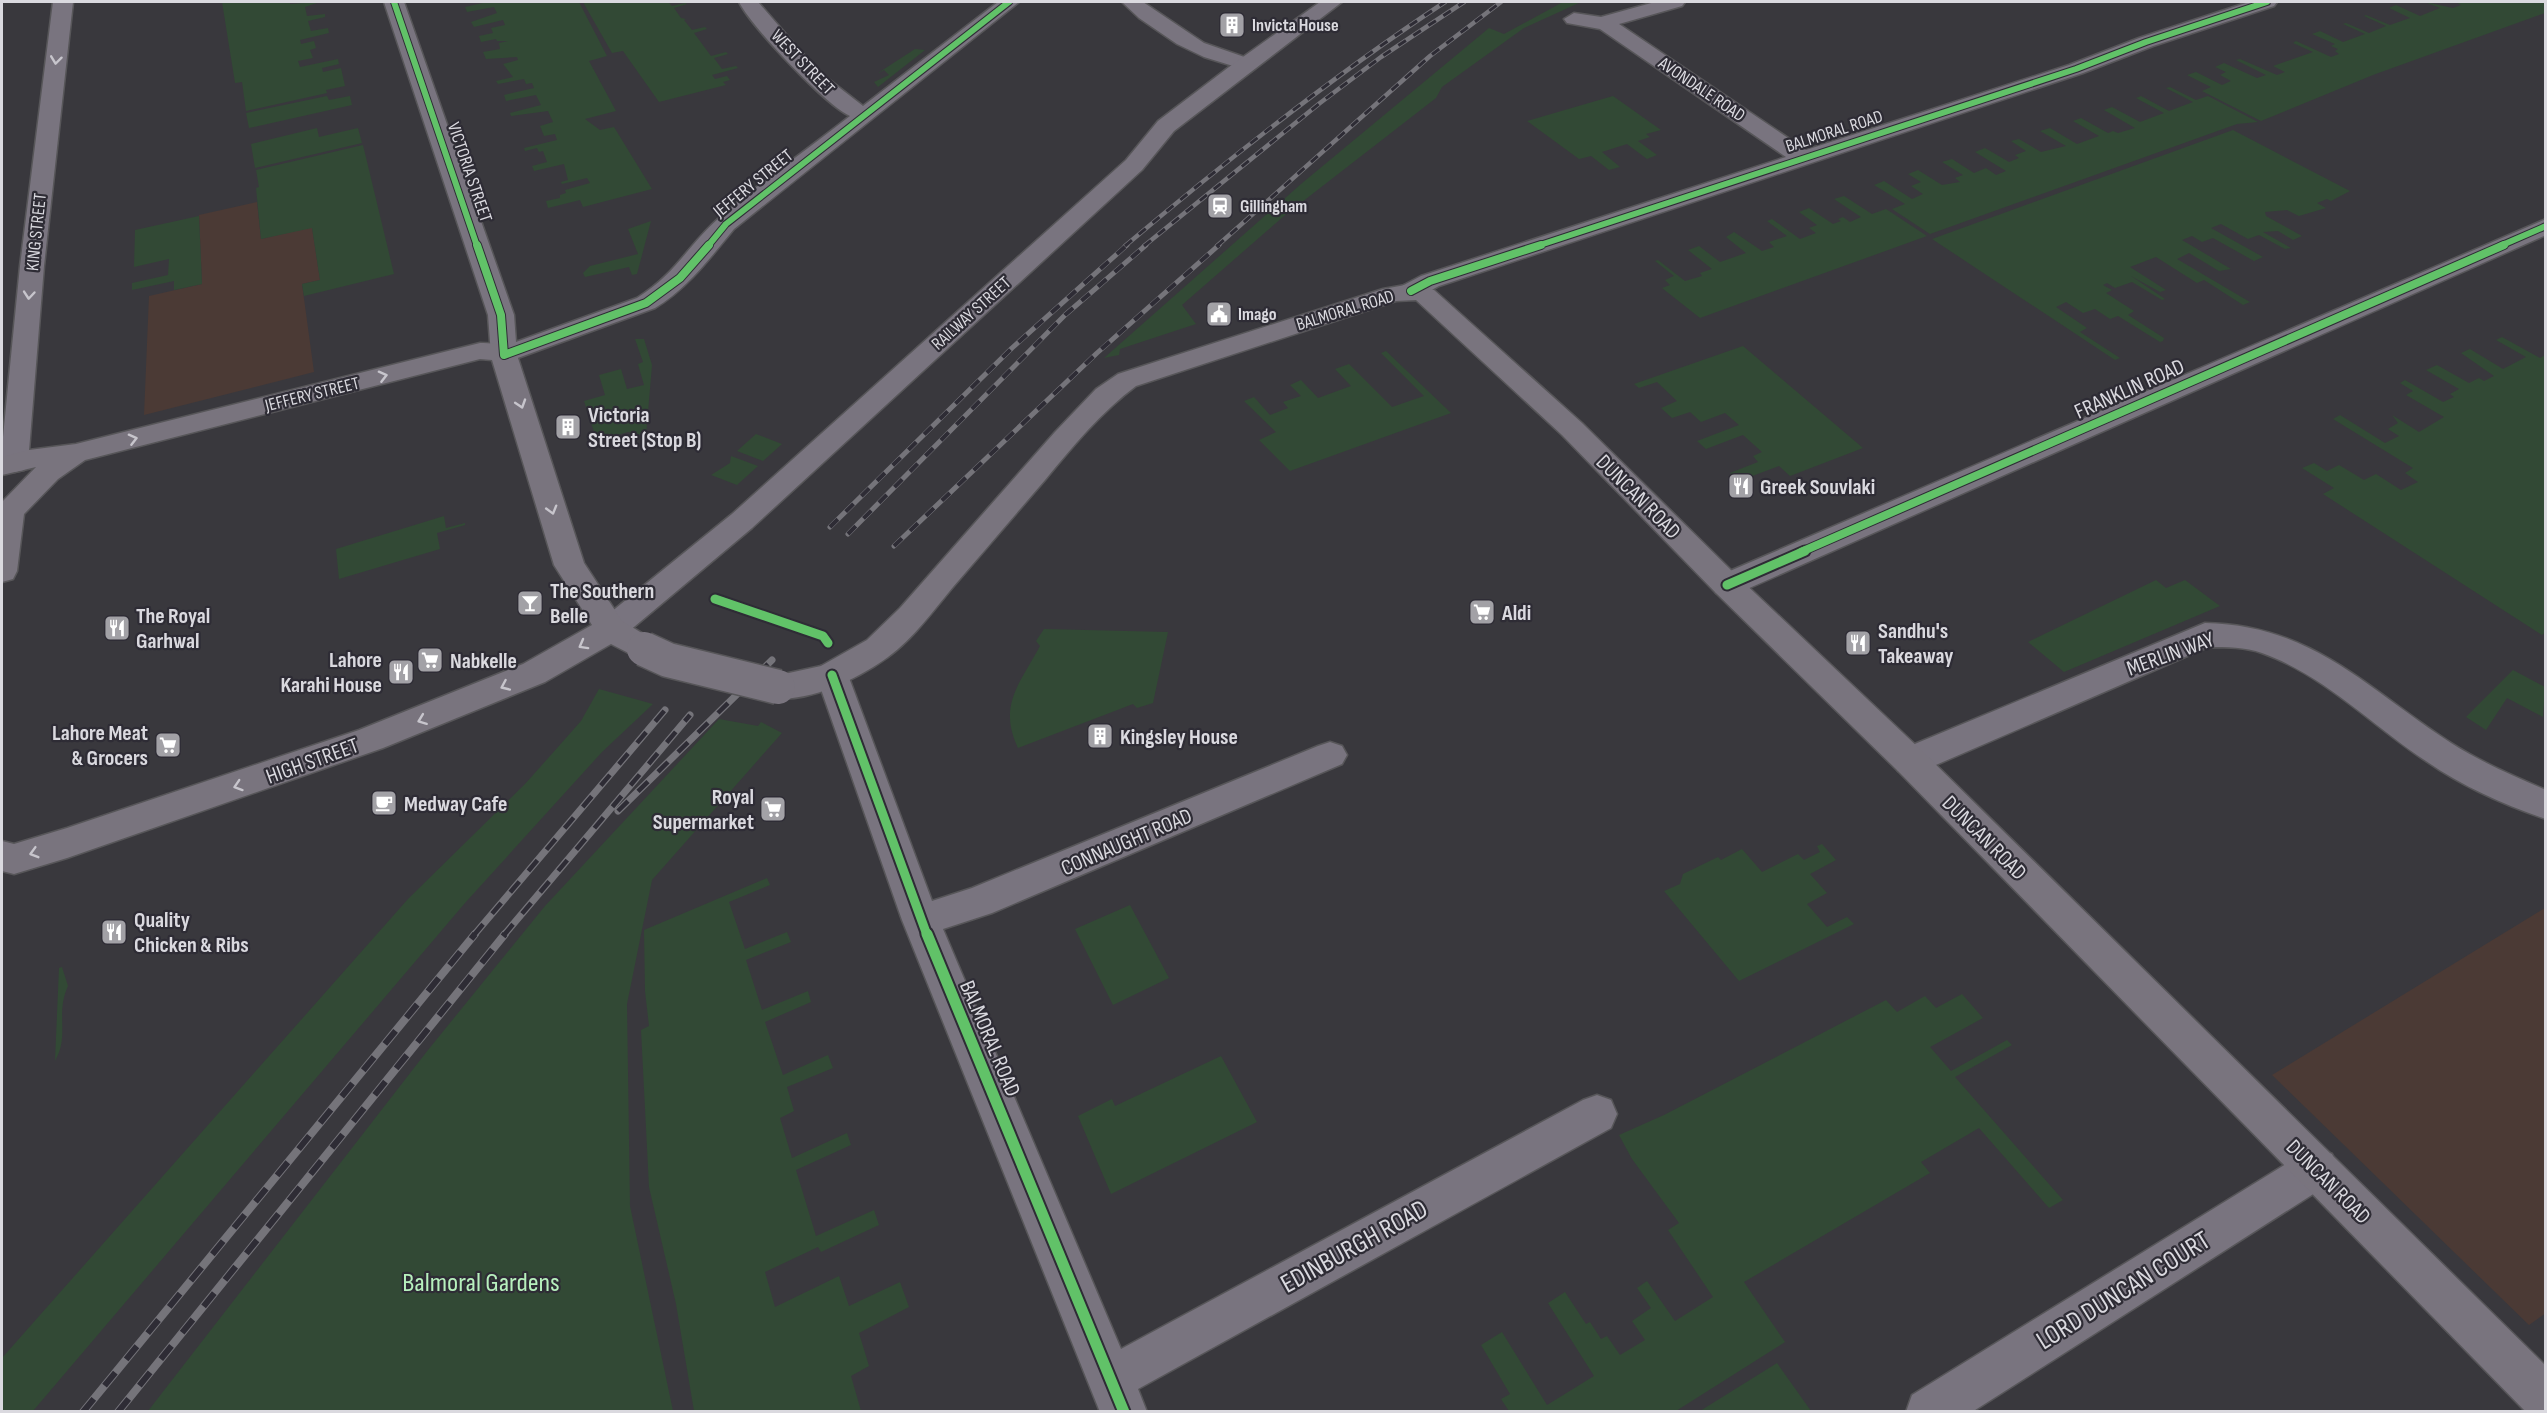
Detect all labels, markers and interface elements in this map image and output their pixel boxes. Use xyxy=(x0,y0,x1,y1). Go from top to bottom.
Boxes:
building icon: Invicta House xyxy=(1217,10,1247,40)
place label: Invicta House xyxy=(1252,15,1339,36)
street label: WEST STREET xyxy=(767,25,839,99)
street label: AVONDALE ROAD xyxy=(1654,52,1749,126)
one-way arrow xyxy=(50,55,63,64)
street label: BALMORAL ROAD xyxy=(1783,106,1885,157)
street label: VICTORIA STREET xyxy=(443,120,496,225)
street label: JEFFERY STREET xyxy=(708,145,797,223)
station icon: Gillingham xyxy=(1205,191,1235,221)
street label: KING STREET xyxy=(22,192,51,272)
place label: Gillingham xyxy=(1240,196,1307,217)
street label: RAILWAY STREET xyxy=(927,272,1015,354)
street label: BALMORAL ROAD xyxy=(1294,286,1396,335)
one-way arrow xyxy=(23,291,36,300)
public building icon: Imago xyxy=(1204,299,1234,329)
place label: Imago xyxy=(1238,304,1277,325)
street label: FRANKLIN ROAD xyxy=(2070,353,2189,426)
one-way arrow xyxy=(378,370,388,383)
street label: JEFFERY STREET xyxy=(262,373,361,417)
one-way arrow xyxy=(514,398,526,409)
place label: Victoria Street (Stop B) xyxy=(588,402,701,454)
building icon: Victoria Street (Stop B) xyxy=(553,412,583,442)
one-way arrow xyxy=(127,434,138,446)
street label: DUNCAN ROAD xyxy=(1590,449,1686,545)
restaurant icon: Greek Souvlaki xyxy=(1726,471,1756,501)
place label: Greek Souvlaki xyxy=(1760,474,1875,501)
one-way arrow xyxy=(545,504,557,515)
place label: The Southern Belle xyxy=(550,578,654,630)
bar icon: The Southern Belle xyxy=(515,588,545,618)
supermarket icon: Aldi xyxy=(1467,597,1497,627)
place label: Aldi xyxy=(1501,600,1531,627)
place label: The Royal Garhwal xyxy=(136,603,210,655)
restaurant icon: The Royal Garhwal xyxy=(102,613,132,643)
place label: Sandhu's Takeaway xyxy=(1878,618,1953,670)
street label: MERLIN WAY xyxy=(2123,626,2218,683)
restaurant icon: Sandhu's Takeaway xyxy=(1843,628,1873,658)
one-way arrow xyxy=(579,637,589,649)
supermarket icon: Nabkelle xyxy=(415,645,445,675)
place label: Lahore Karahi House xyxy=(280,647,382,699)
place label: Nabkelle xyxy=(450,648,517,675)
restaurant icon: Lahore Karahi House xyxy=(386,657,416,687)
one-way arrow xyxy=(500,678,511,690)
one-way arrow xyxy=(417,713,428,725)
place label: Lahore Meat & Grocers xyxy=(52,720,148,772)
building icon: Kingsley House xyxy=(1085,721,1115,751)
place label: Kingsley House xyxy=(1120,724,1238,751)
supermarket icon: Lahore Meat & Grocers xyxy=(153,730,183,760)
street label: HIGH STREET xyxy=(262,732,363,791)
one-way arrow xyxy=(233,779,244,791)
place label: Royal Supermarket xyxy=(653,784,754,836)
cafe icon: Medway Cafe xyxy=(369,788,399,818)
street label: DUNCAN ROAD xyxy=(1936,790,2032,886)
place label: Medway Cafe xyxy=(404,791,507,818)
supermarket icon: Royal Supermarket xyxy=(758,794,788,824)
street label: CONNAUGHT ROAD xyxy=(1057,803,1196,882)
one-way arrow xyxy=(30,845,40,858)
place label: Quality Chicken & Ribs xyxy=(134,907,249,959)
restaurant icon: Quality Chicken & Ribs xyxy=(99,917,129,947)
street label: BALMORAL ROAD xyxy=(953,977,1026,1101)
street label: DUNCAN ROAD xyxy=(2280,1134,2376,1230)
street label: EDINBURGH ROAD xyxy=(1275,1193,1434,1300)
street label: LORD DUNCAN COURT xyxy=(2031,1225,2216,1357)
park label: Balmoral Gardens xyxy=(402,1267,560,1299)

